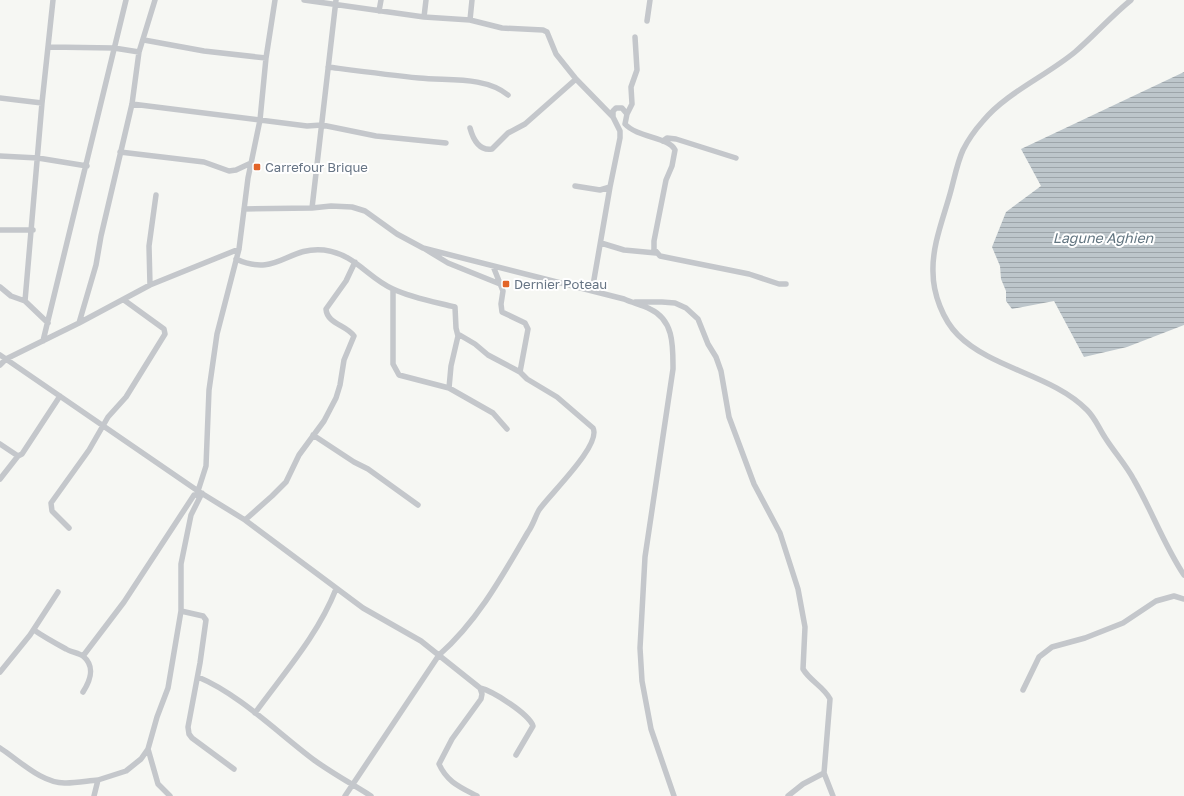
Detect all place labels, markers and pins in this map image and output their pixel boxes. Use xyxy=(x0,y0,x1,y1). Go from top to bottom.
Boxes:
place label: Carrefour Brique xyxy=(265,159,368,175)
marker: Carrefour Brique xyxy=(252,162,262,172)
place label: Dernier Poteau xyxy=(514,276,607,292)
marker: Dernier Poteau xyxy=(501,279,511,289)

